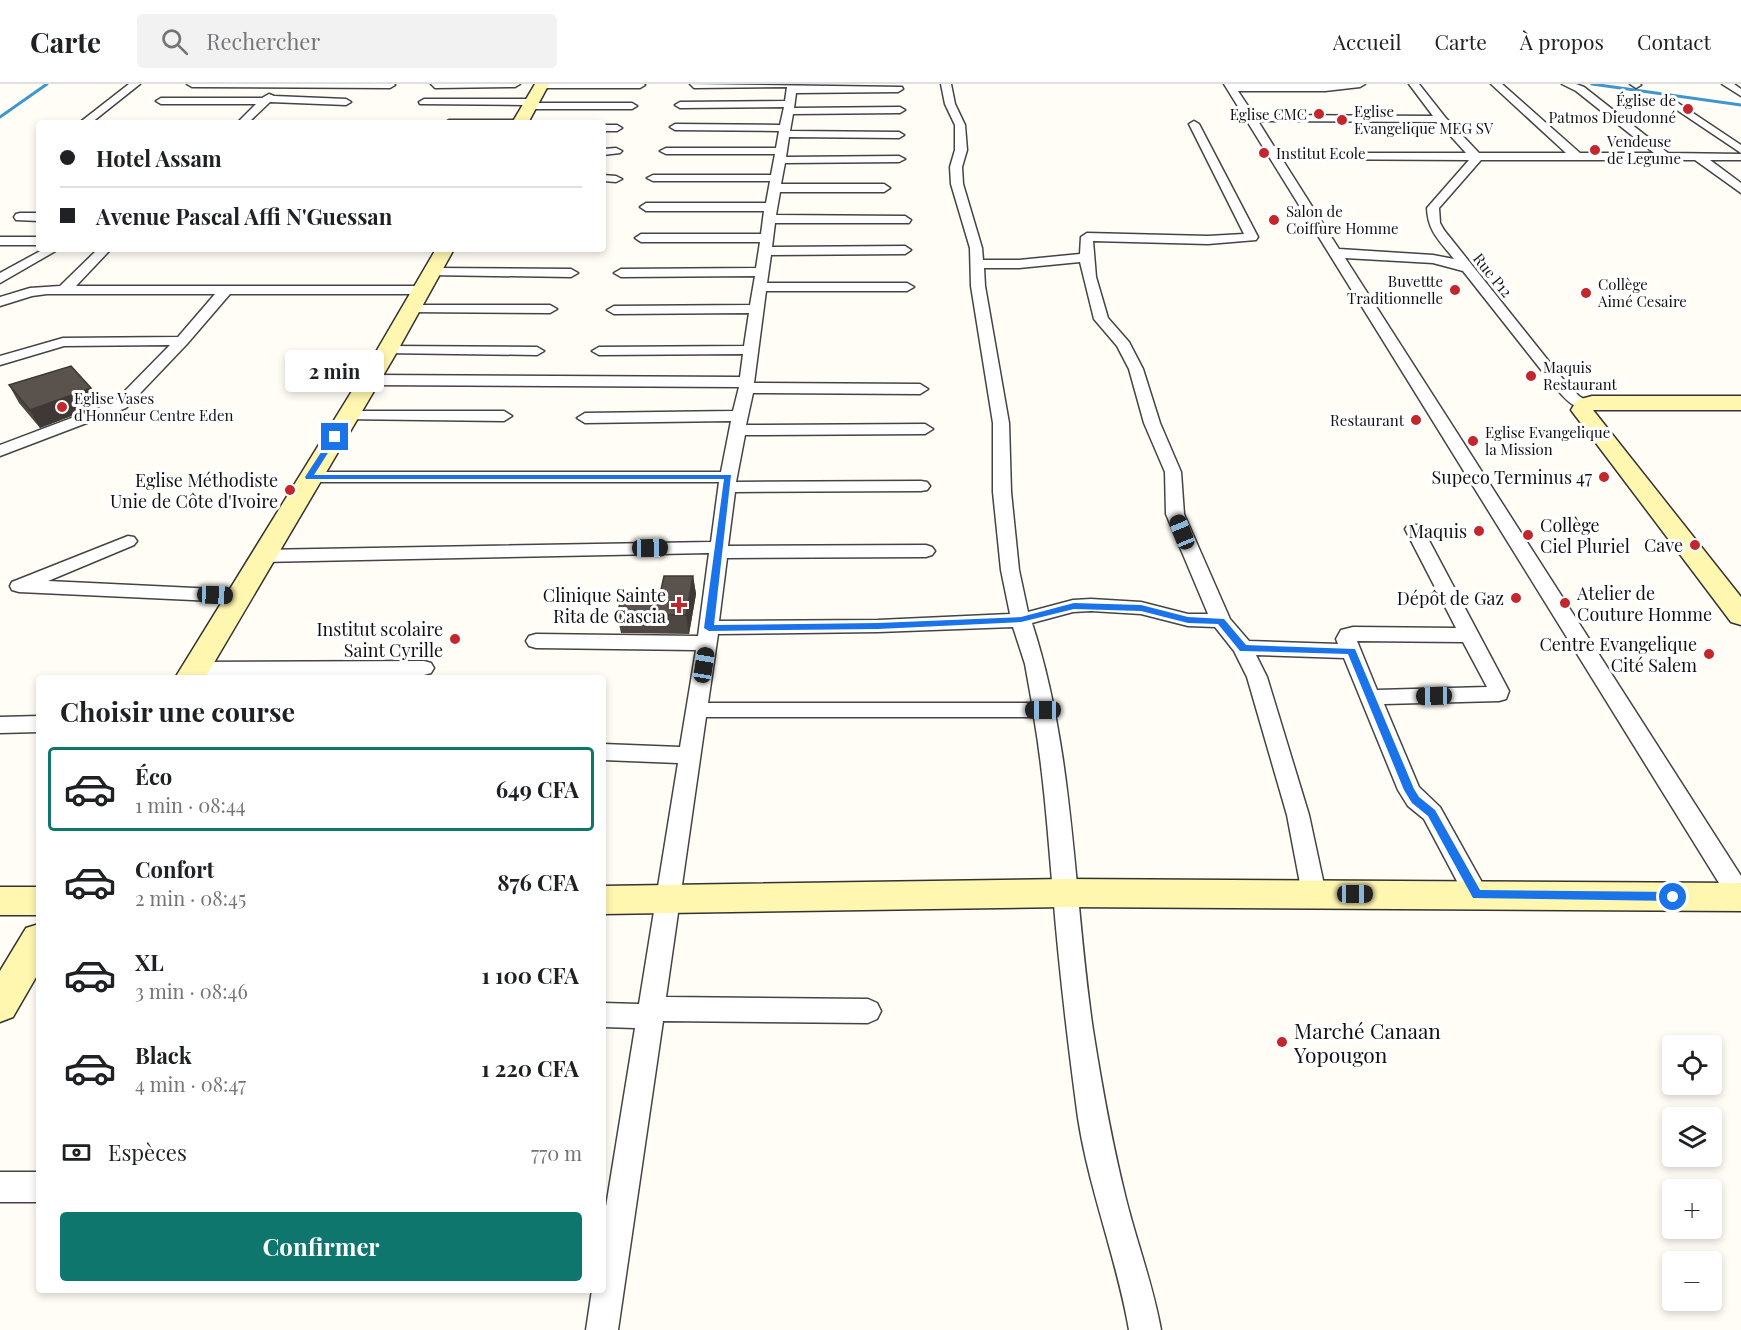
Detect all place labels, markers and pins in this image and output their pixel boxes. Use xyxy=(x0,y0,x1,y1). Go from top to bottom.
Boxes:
place label: Église de Patmos Dieudonné xyxy=(1549,90,1676,127)
place label: Eglise Evangelique MEG SV xyxy=(1354,101,1494,138)
marker: Église de Patmos Dieudonné xyxy=(1681,102,1695,116)
place label: Eglise CMC xyxy=(1230,104,1307,124)
marker: Eglise CMC xyxy=(1312,107,1326,121)
marker: Eglise Evangelique MEG SV xyxy=(1335,113,1349,127)
place label: Vendeuse de Legume xyxy=(1606,131,1681,168)
place label: Institut Ecole xyxy=(1276,143,1366,163)
marker: Vendeuse de Legume xyxy=(1588,143,1602,157)
marker: Institut Ecole xyxy=(1257,146,1271,160)
place label: Salon de Coiffure Homme xyxy=(1286,201,1399,238)
marker: Salon de Coiffure Homme xyxy=(1267,213,1281,227)
place label: Buvettte Traditionnelle xyxy=(1347,271,1443,308)
place label: Collège Aimé Cesaire xyxy=(1597,274,1687,311)
marker: Buvettte Traditionnelle xyxy=(1448,283,1462,297)
marker: Collège Aimé Cesaire xyxy=(1579,286,1593,300)
place label: Maquis Restaurant xyxy=(1543,357,1618,394)
marker: Maquis Restaurant xyxy=(1524,369,1538,383)
place label: Eglise Vases d'Honneur Centre Eden xyxy=(74,388,233,425)
marker: Eglise Vases d'Honneur Centre Eden xyxy=(55,400,69,414)
place label: Restaurant xyxy=(1330,410,1405,430)
marker: Restaurant xyxy=(1409,413,1423,427)
place label: Eglise Evangelique la Mission xyxy=(1485,422,1610,459)
marker: Eglise Evangelique la Mission xyxy=(1466,434,1480,448)
place label: Supeco Terminus 47 xyxy=(1432,465,1593,489)
place label: Eglise Méthodiste Unie de Côte d'Ivoire xyxy=(110,468,278,513)
marker: Supeco Terminus 47 xyxy=(1597,470,1611,484)
marker: Eglise Méthodiste Unie de Côte d'Ivoire xyxy=(283,483,297,497)
place label: Collège Ciel Pluriel xyxy=(1540,513,1630,558)
place label: Maquis xyxy=(1409,519,1467,543)
marker: Maquis xyxy=(1472,524,1486,538)
marker: Collège Ciel Pluriel xyxy=(1521,528,1535,542)
place label: Cave xyxy=(1644,533,1683,557)
marker: Cave xyxy=(1688,538,1702,552)
place label: Atelier de Couture Homme xyxy=(1576,581,1712,626)
place label: Clinique Sainte Rita de Cascia xyxy=(543,583,666,628)
place label: Dépôt de Gaz xyxy=(1397,586,1504,610)
marker: Dépôt de Gaz xyxy=(1509,591,1523,605)
marker: Clinique Sainte Rita de Cascia xyxy=(670,596,688,614)
marker: Atelier de Couture Homme xyxy=(1558,596,1572,610)
place label: Institut scolaire Saint Cyrille xyxy=(316,617,443,662)
marker: Institut scolaire Saint Cyrille xyxy=(448,632,462,646)
place label: Centre Evangelique Cité Salem xyxy=(1539,632,1697,677)
marker: Centre Evangelique Cité Salem xyxy=(1702,647,1716,661)
place label: Marché Canaan Yopougon xyxy=(1293,1016,1441,1068)
marker: Marché Canaan Yopougon xyxy=(1275,1035,1289,1049)

